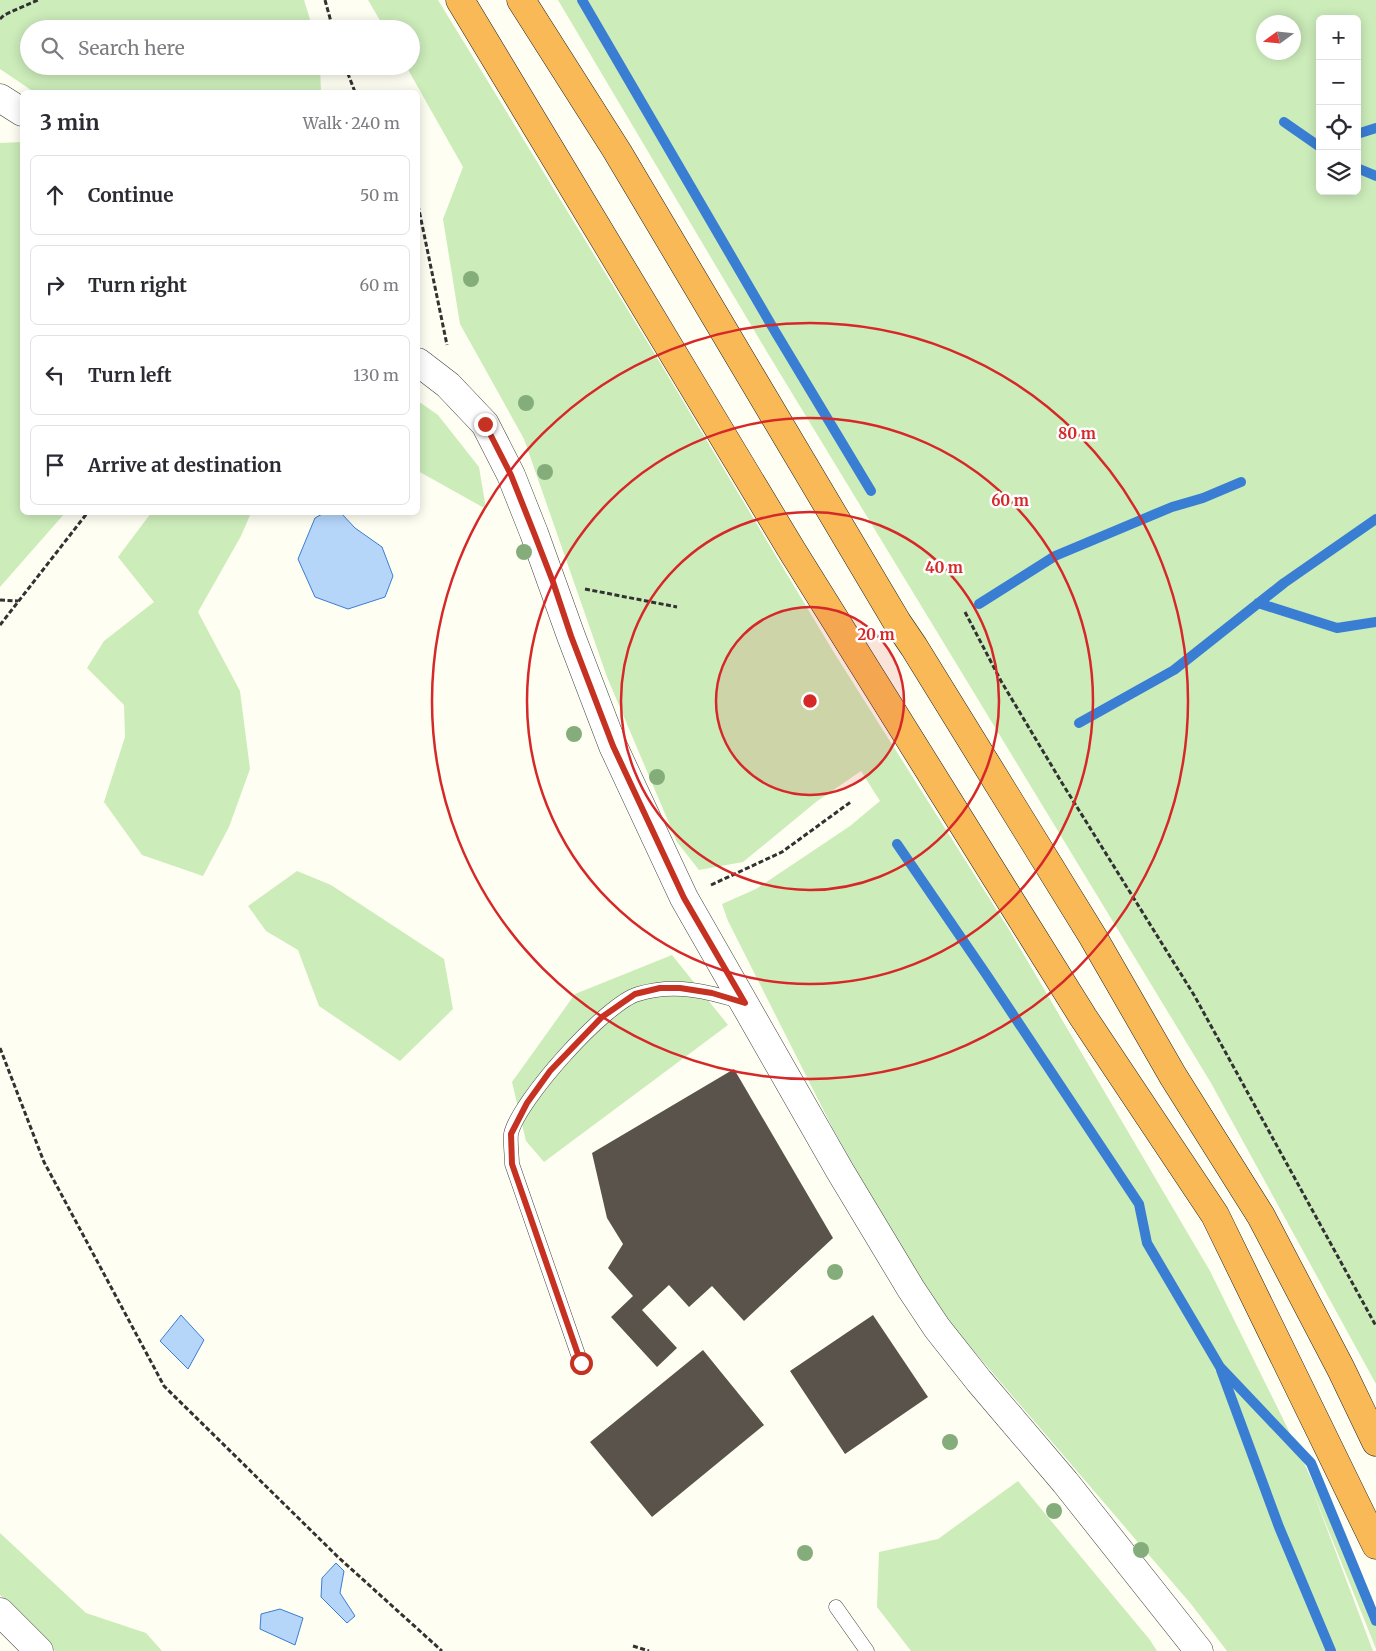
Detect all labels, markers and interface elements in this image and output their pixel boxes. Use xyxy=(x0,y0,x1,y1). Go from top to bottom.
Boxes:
north arrow xyxy=(1256,15,1301,60)
map controls xyxy=(1316,15,1361,195)
button: + xyxy=(1316,15,1361,60)
search box xyxy=(20,20,420,75)
icon: search xyxy=(38,34,66,62)
text: Search here xyxy=(78,36,185,60)
button: − xyxy=(1316,60,1361,105)
button: locate xyxy=(1316,105,1361,150)
text: 3 min xyxy=(40,109,99,136)
text: Walk · 240 m xyxy=(303,113,400,133)
button: layers xyxy=(1316,150,1361,195)
icon: ahead xyxy=(41,181,69,209)
text: Continue xyxy=(88,183,174,207)
text: 50 m xyxy=(360,185,399,205)
icon: right xyxy=(41,271,69,299)
text: Turn right xyxy=(88,273,187,297)
text: 60 m xyxy=(359,275,399,295)
icon: left xyxy=(41,361,69,389)
text: Turn left xyxy=(88,363,172,387)
text: 130 m xyxy=(353,365,399,385)
route end xyxy=(474,413,497,436)
text: 80 m xyxy=(1058,424,1096,443)
icon: arrive xyxy=(41,451,69,479)
text: Arrive at destination xyxy=(88,453,282,477)
text: 60 m xyxy=(991,491,1029,510)
text: 40 m xyxy=(925,558,963,577)
text: 20 m xyxy=(857,625,895,644)
centre of rings xyxy=(801,692,819,710)
route start xyxy=(570,1352,593,1375)

